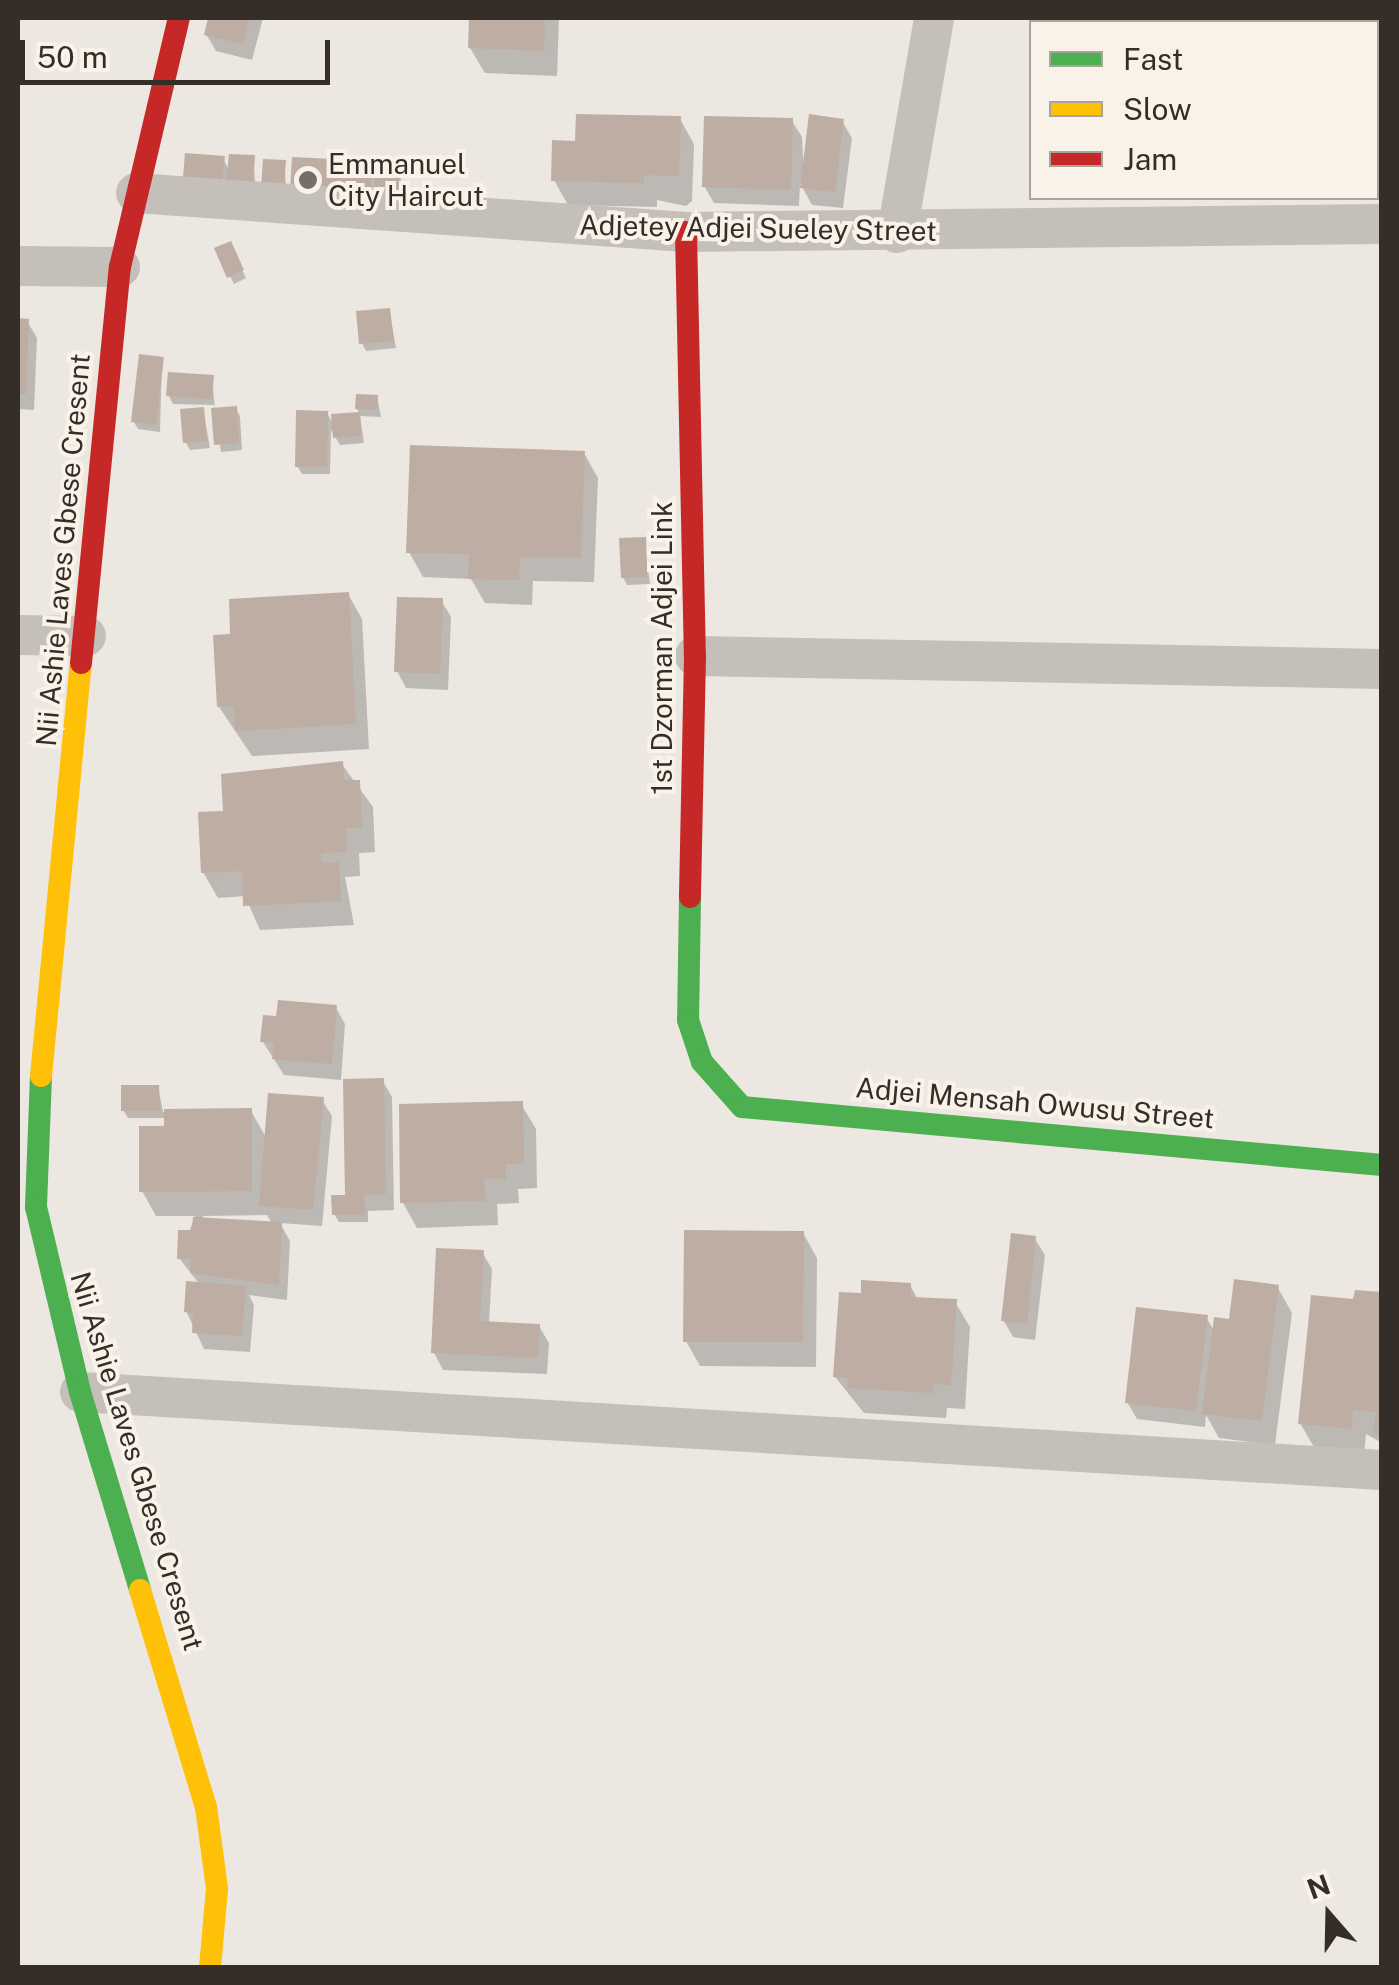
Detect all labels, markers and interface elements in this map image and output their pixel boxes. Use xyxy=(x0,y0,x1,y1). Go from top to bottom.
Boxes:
scale bar xyxy=(25,20,335,82)
legend xyxy=(1029,20,1379,200)
text: 50 m xyxy=(37,39,108,75)
text: Fast xyxy=(1123,41,1183,77)
text: Slow xyxy=(1123,91,1192,127)
text: Jam xyxy=(1123,141,1177,177)
place label: Emmanuel City Haircut xyxy=(328,147,484,213)
marker: Emmanuel City Haircut xyxy=(297,169,319,191)
street label: Adjetey Adjei Sueley Street xyxy=(579,208,937,248)
street label: Nii Ashie Laves Gbese Cresent xyxy=(29,352,97,748)
street label: 1st Dzorman Adjei Link xyxy=(645,501,679,795)
street label: Adjei Mensah Owusu Street xyxy=(854,1071,1216,1135)
street label: Nii Ashie Laves Gbese Cresent xyxy=(63,1267,211,1655)
north arrow xyxy=(1279,1865,1379,1965)
text: N xyxy=(1303,1867,1335,1906)

